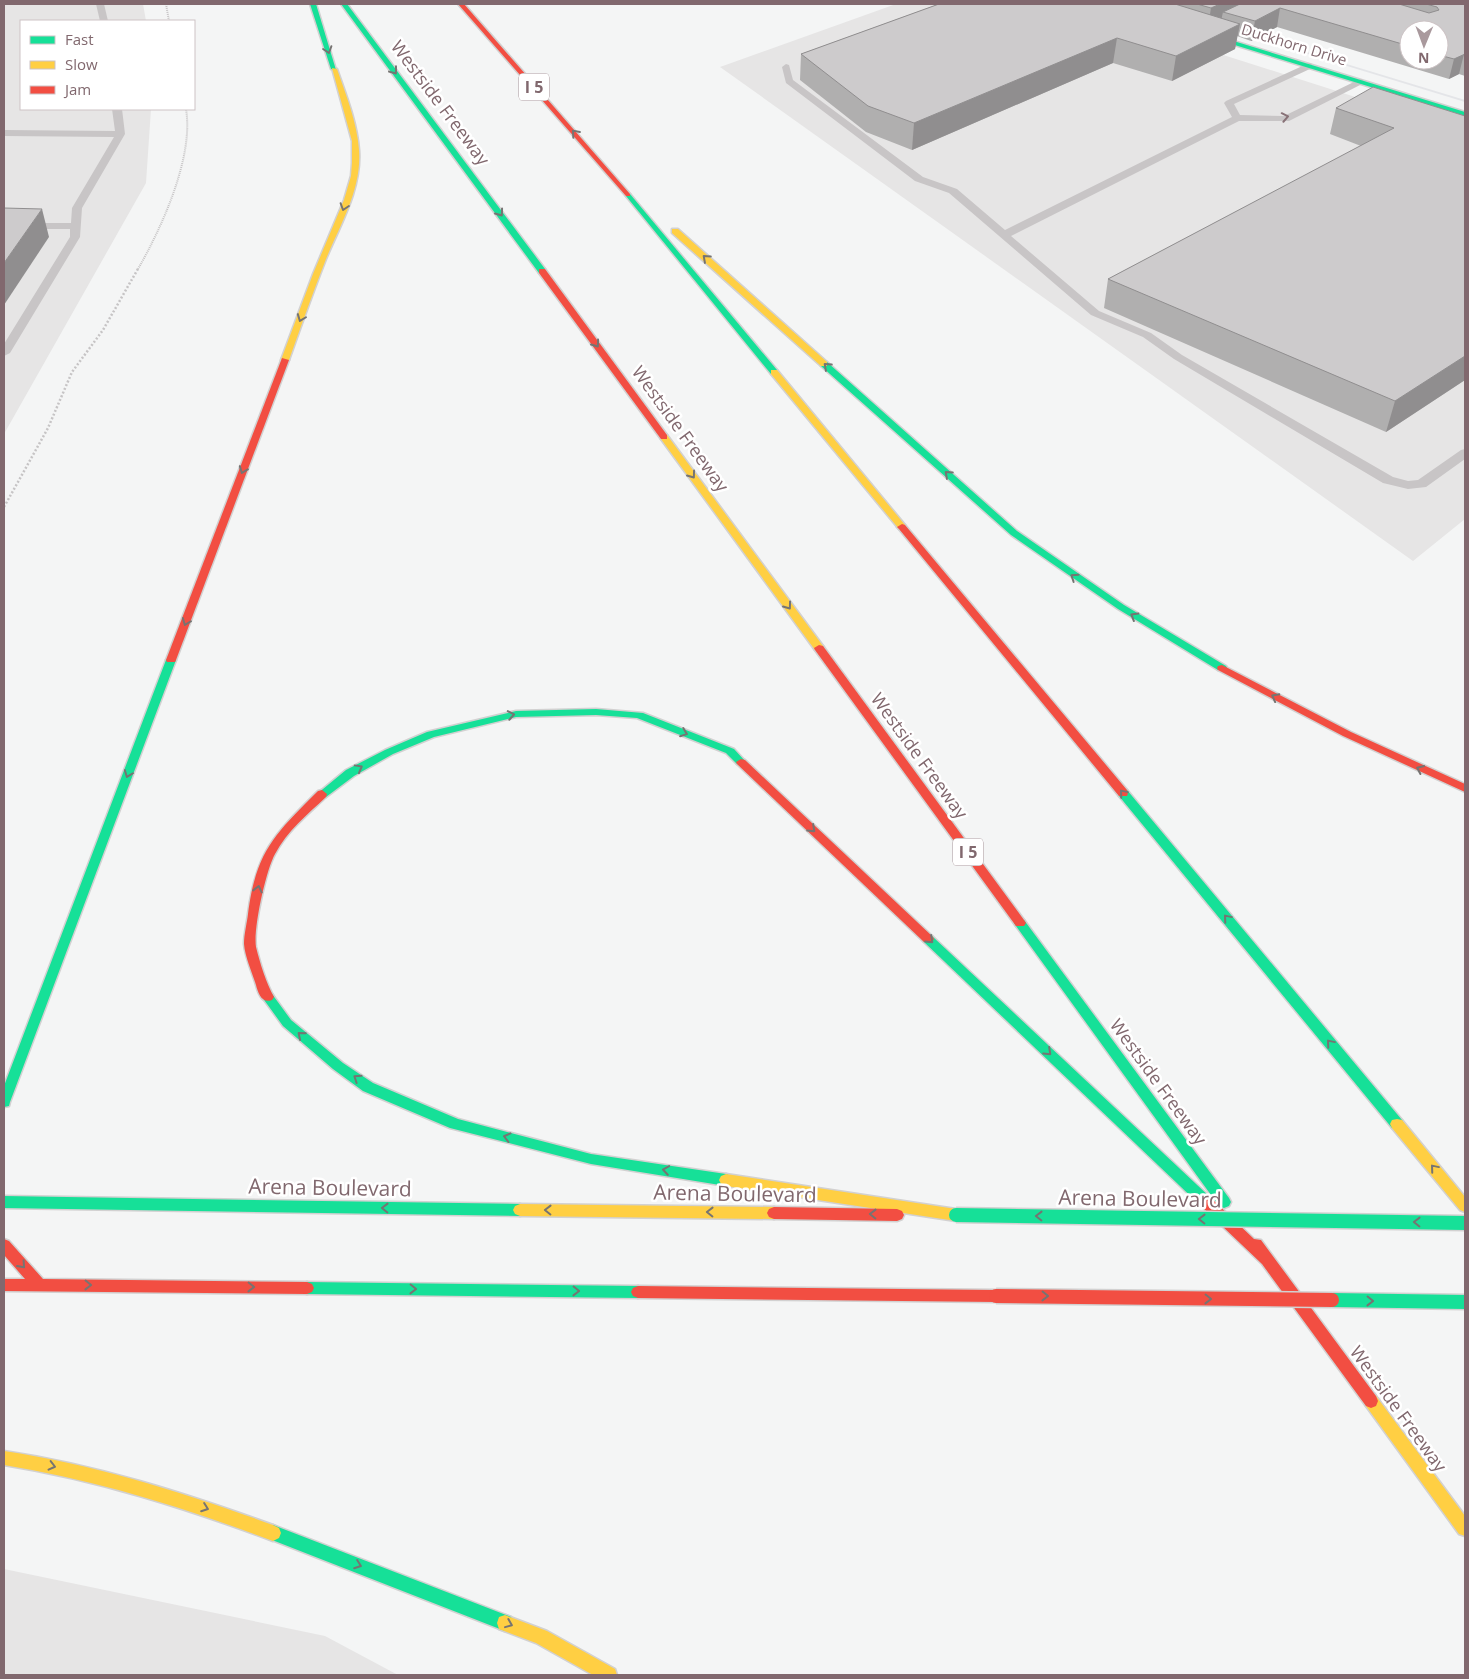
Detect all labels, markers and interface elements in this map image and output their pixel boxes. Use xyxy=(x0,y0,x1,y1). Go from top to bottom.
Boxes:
street label: Duckhorn Drive xyxy=(1239,18,1349,70)
legend xyxy=(20,20,195,110)
north arrow xyxy=(1399,20,1449,70)
text: Fast xyxy=(65,29,94,49)
street label: Westside Freeway xyxy=(386,35,496,170)
one-way arrow xyxy=(322,45,332,54)
text: N xyxy=(1418,49,1430,68)
text: Slow xyxy=(65,54,98,74)
one-way arrow xyxy=(388,65,397,75)
road number: I 5 xyxy=(519,74,549,100)
text: Jam xyxy=(63,79,91,99)
one-way arrow xyxy=(1281,113,1290,123)
one-way arrow xyxy=(572,130,581,139)
one-way arrow xyxy=(340,202,350,211)
one-way arrow xyxy=(494,207,503,217)
one-way arrow xyxy=(702,255,711,264)
one-way arrow xyxy=(297,313,307,322)
one-way arrow xyxy=(590,338,599,348)
street label: Westside Freeway xyxy=(627,360,735,497)
one-way arrow xyxy=(823,363,832,372)
one-way arrow xyxy=(239,465,249,474)
one-way arrow xyxy=(686,469,695,479)
one-way arrow xyxy=(944,471,953,480)
one-way arrow xyxy=(1070,574,1079,583)
one-way arrow xyxy=(782,600,791,610)
one-way arrow xyxy=(1131,612,1140,622)
one-way arrow xyxy=(182,617,192,626)
street label: Westside Freeway xyxy=(866,687,974,824)
one-way arrow xyxy=(1271,693,1280,703)
one-way arrow xyxy=(507,711,516,721)
one-way arrow xyxy=(679,727,688,737)
one-way arrow xyxy=(354,764,363,774)
one-way arrow xyxy=(1416,764,1425,775)
one-way arrow xyxy=(124,769,134,778)
one-way arrow xyxy=(1121,790,1129,799)
one-way arrow xyxy=(806,823,815,832)
road number: I 5 xyxy=(953,839,983,866)
one-way arrow xyxy=(252,884,263,893)
one-way arrow xyxy=(1224,915,1232,924)
one-way arrow xyxy=(924,934,933,943)
street label: Westside Freeway xyxy=(1105,1013,1213,1150)
one-way arrow xyxy=(298,1032,307,1040)
one-way arrow xyxy=(1328,1040,1336,1049)
one-way arrow xyxy=(1042,1046,1051,1055)
one-way arrow xyxy=(353,1075,362,1085)
one-way arrow xyxy=(503,1132,512,1143)
one-way arrow xyxy=(1431,1165,1440,1174)
one-way arrow xyxy=(662,1166,671,1176)
street label: Arena Boulevard xyxy=(248,1172,412,1202)
street label: Arena Boulevard xyxy=(653,1178,817,1208)
street label: Arena Boulevard xyxy=(1058,1183,1222,1213)
one-way arrow xyxy=(381,1203,388,1213)
one-way arrow xyxy=(543,1205,551,1215)
one-way arrow xyxy=(706,1207,714,1217)
one-way arrow xyxy=(868,1209,876,1219)
one-way arrow xyxy=(1035,1211,1043,1222)
one-way arrow xyxy=(1197,1214,1205,1224)
one-way arrow xyxy=(1412,1217,1420,1227)
one-way arrow xyxy=(16,1260,25,1269)
one-way arrow xyxy=(84,1280,92,1291)
one-way arrow xyxy=(247,1282,255,1292)
one-way arrow xyxy=(410,1284,417,1294)
one-way arrow xyxy=(572,1286,580,1296)
one-way arrow xyxy=(1042,1291,1049,1301)
one-way arrow xyxy=(1204,1293,1212,1304)
one-way arrow xyxy=(1366,1296,1374,1306)
street label: Westside Freeway xyxy=(1345,1340,1453,1477)
one-way arrow xyxy=(47,1460,56,1471)
one-way arrow xyxy=(201,1502,209,1512)
one-way arrow xyxy=(353,1559,361,1569)
one-way arrow xyxy=(504,1618,513,1628)

